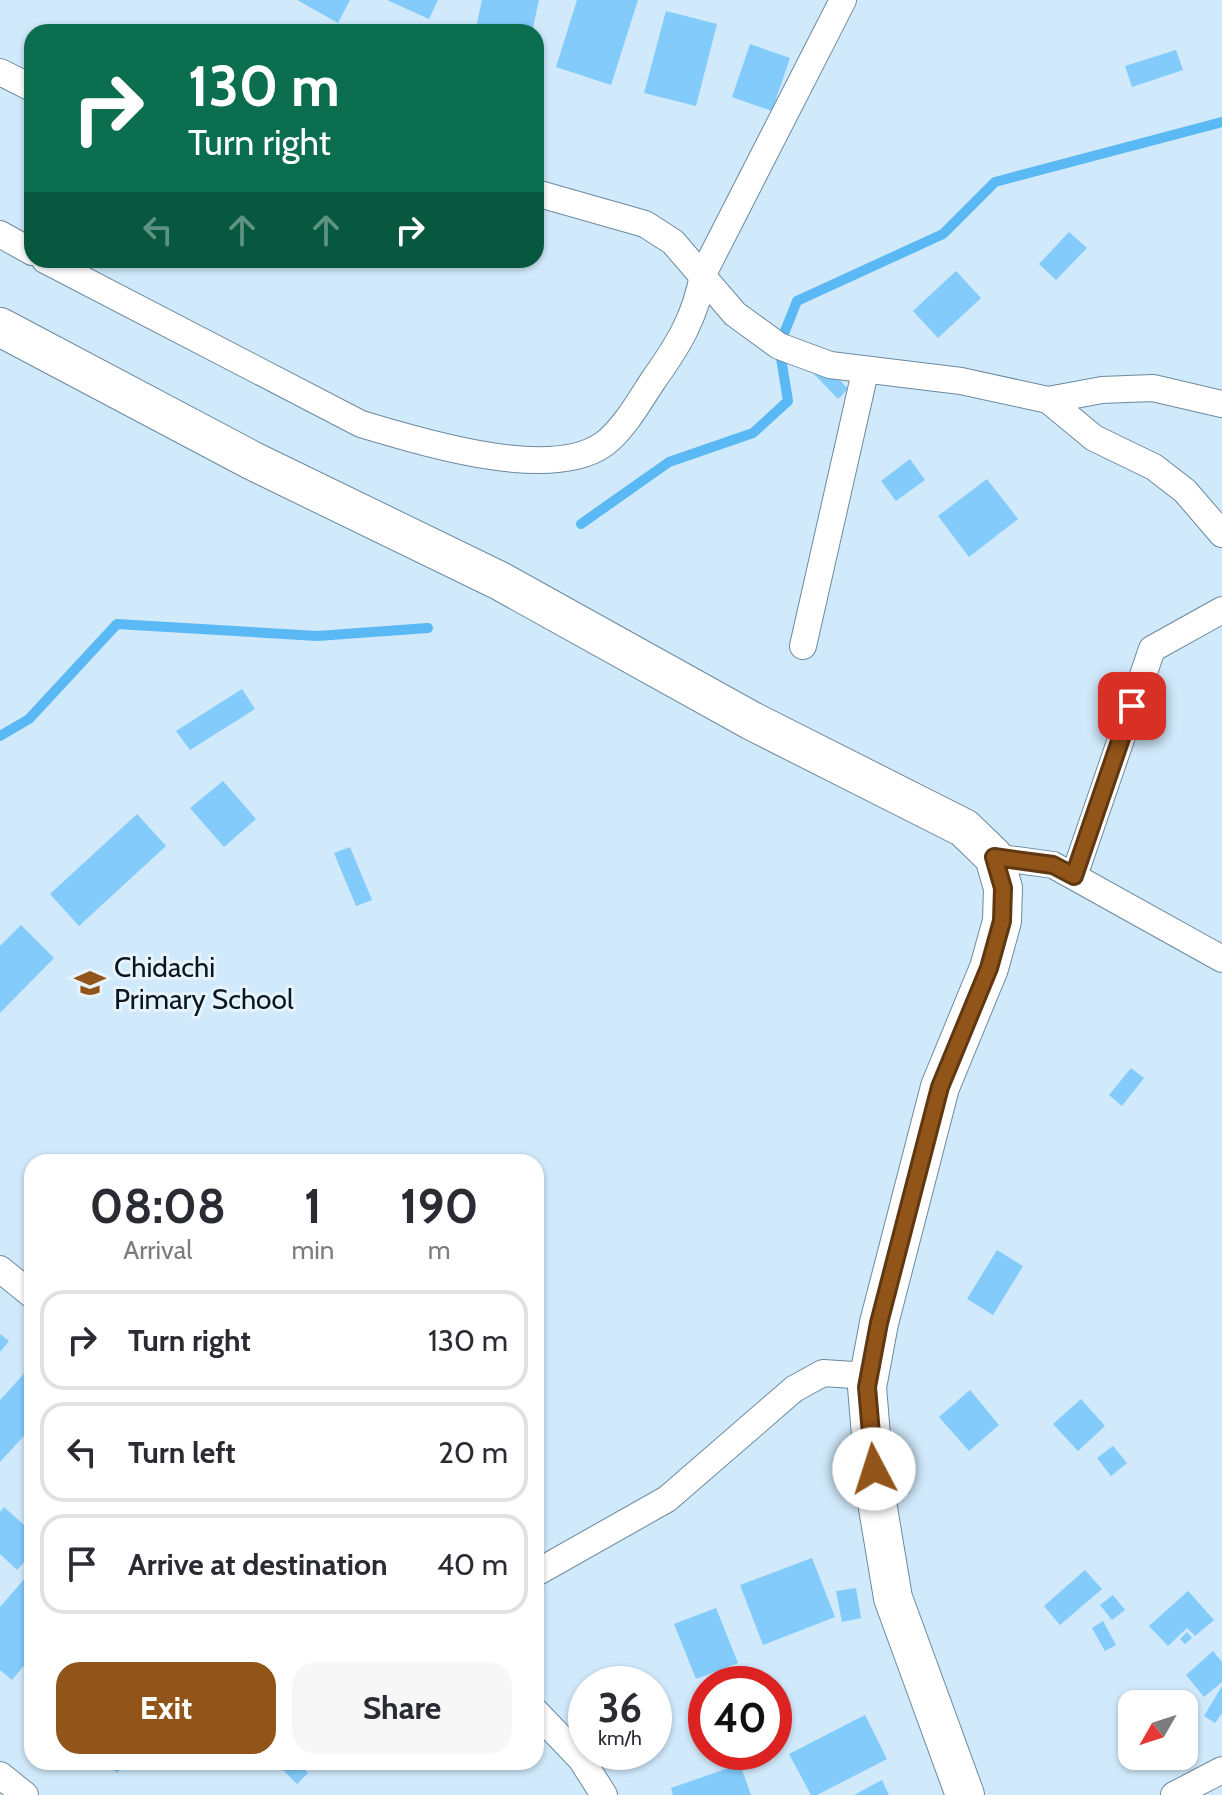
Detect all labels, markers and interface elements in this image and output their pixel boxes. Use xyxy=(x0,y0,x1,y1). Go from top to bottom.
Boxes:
text: 130 m xyxy=(188,52,340,120)
icon: right xyxy=(56,56,160,160)
text: Turn right xyxy=(188,120,331,164)
icon: left xyxy=(136,208,180,252)
icon: ahead xyxy=(220,208,264,252)
icon: ahead xyxy=(304,208,348,252)
icon: right xyxy=(388,208,432,252)
pin xyxy=(1098,672,1166,740)
icon: arrive xyxy=(1110,684,1154,728)
place label: Chidachi Primary School xyxy=(114,950,294,1016)
school or university icon: Chidachi Primary School xyxy=(73,966,107,1000)
text: 08:08 xyxy=(90,1177,226,1235)
text: 1 xyxy=(304,1177,322,1235)
text: 190 xyxy=(400,1177,478,1235)
text: Arrival xyxy=(123,1234,192,1266)
text: min xyxy=(291,1234,334,1266)
text: m xyxy=(428,1234,451,1266)
icon: right xyxy=(60,1318,104,1362)
text: Turn right xyxy=(128,1322,251,1359)
text: 130 m xyxy=(428,1322,508,1359)
position arrow xyxy=(832,1427,916,1511)
icon: left xyxy=(60,1430,104,1474)
text: Turn left xyxy=(128,1434,236,1471)
text: 20 m xyxy=(438,1434,508,1471)
icon: arrive xyxy=(60,1542,104,1586)
text: Arrive at destination xyxy=(128,1546,388,1583)
text: 40 m xyxy=(437,1546,508,1583)
button: Exit xyxy=(56,1662,276,1754)
button: Share xyxy=(292,1662,512,1754)
speed limit sign: 40 xyxy=(688,1666,792,1770)
text: 36 xyxy=(598,1683,642,1732)
north arrow xyxy=(1118,1690,1198,1770)
map controls xyxy=(1118,1690,1198,1770)
text: km/h xyxy=(598,1726,642,1750)

